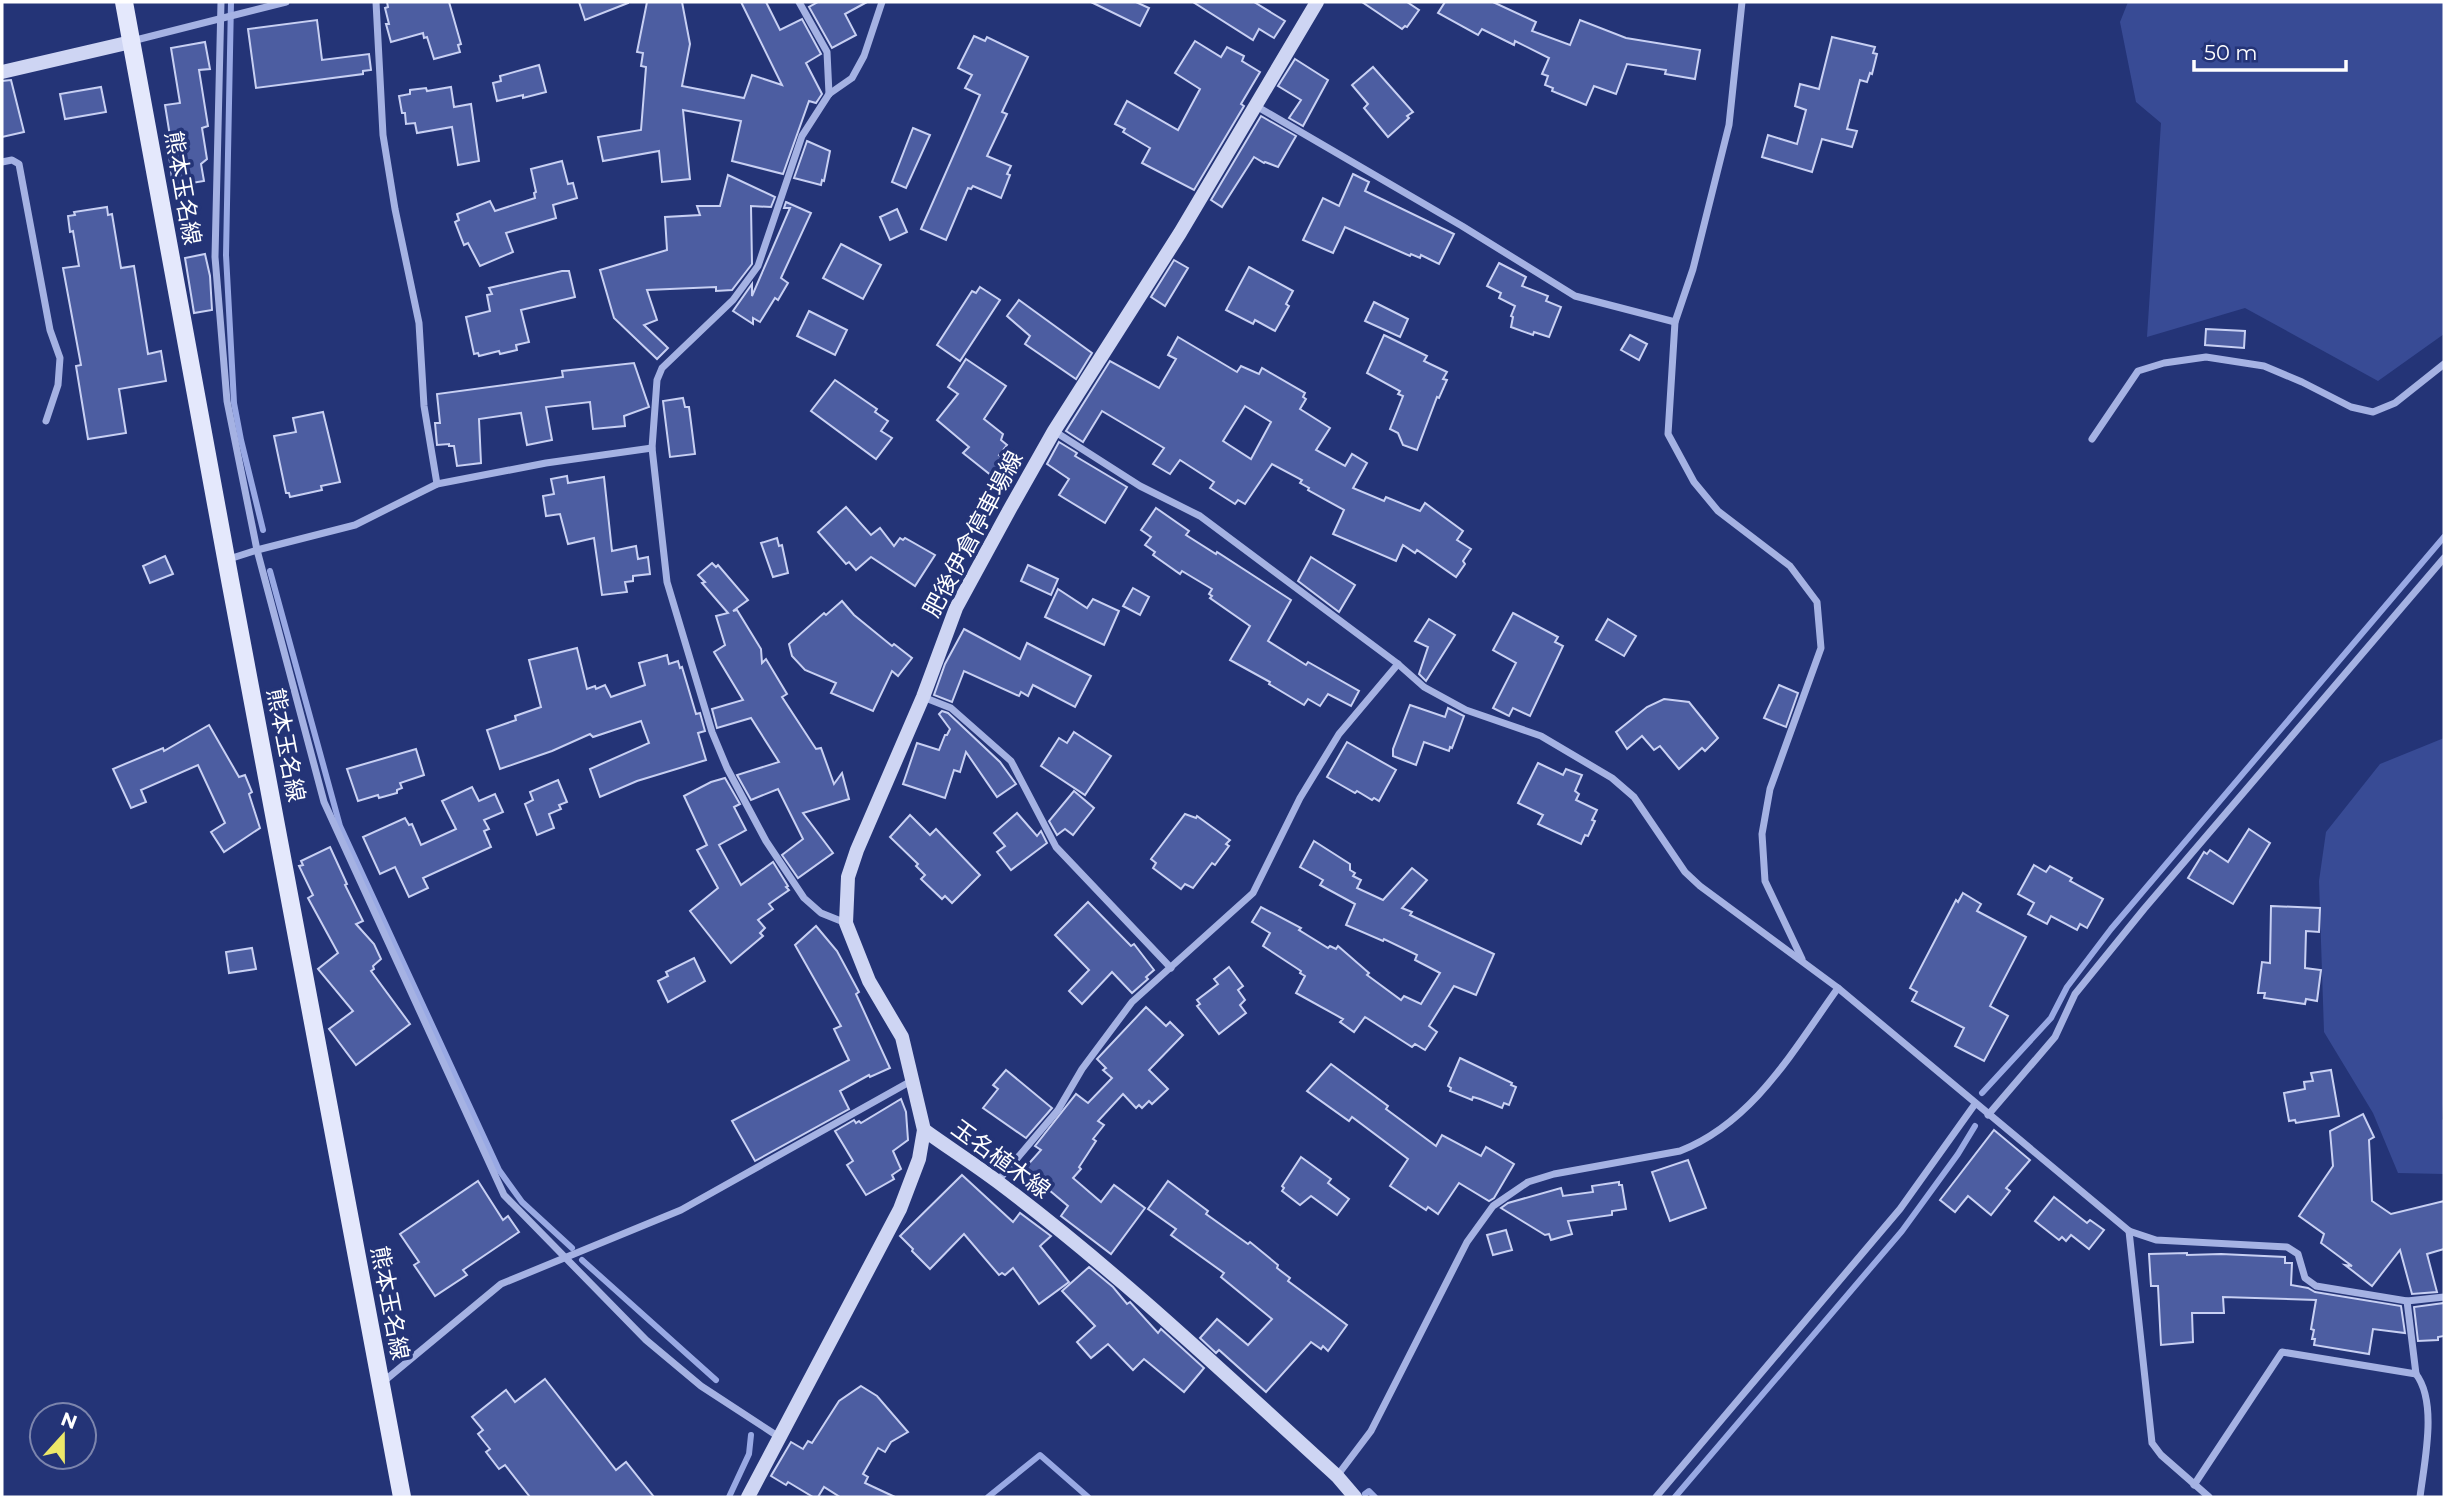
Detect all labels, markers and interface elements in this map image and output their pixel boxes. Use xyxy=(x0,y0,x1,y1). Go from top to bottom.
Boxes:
scale bar xyxy=(2194,28,2346,72)
text: 50 m xyxy=(2204,40,2258,65)
street label: 熊本玉名線 xyxy=(159,129,207,247)
street label: 肥後伊倉停車場線 xyxy=(917,446,1029,622)
street label: 熊本玉名線 xyxy=(261,686,311,804)
street label: 玉名植木線 xyxy=(946,1114,1056,1204)
street label: 熊本玉名線 xyxy=(365,1244,415,1362)
north arrow xyxy=(28,1401,98,1471)
text: N xyxy=(58,1407,80,1434)

